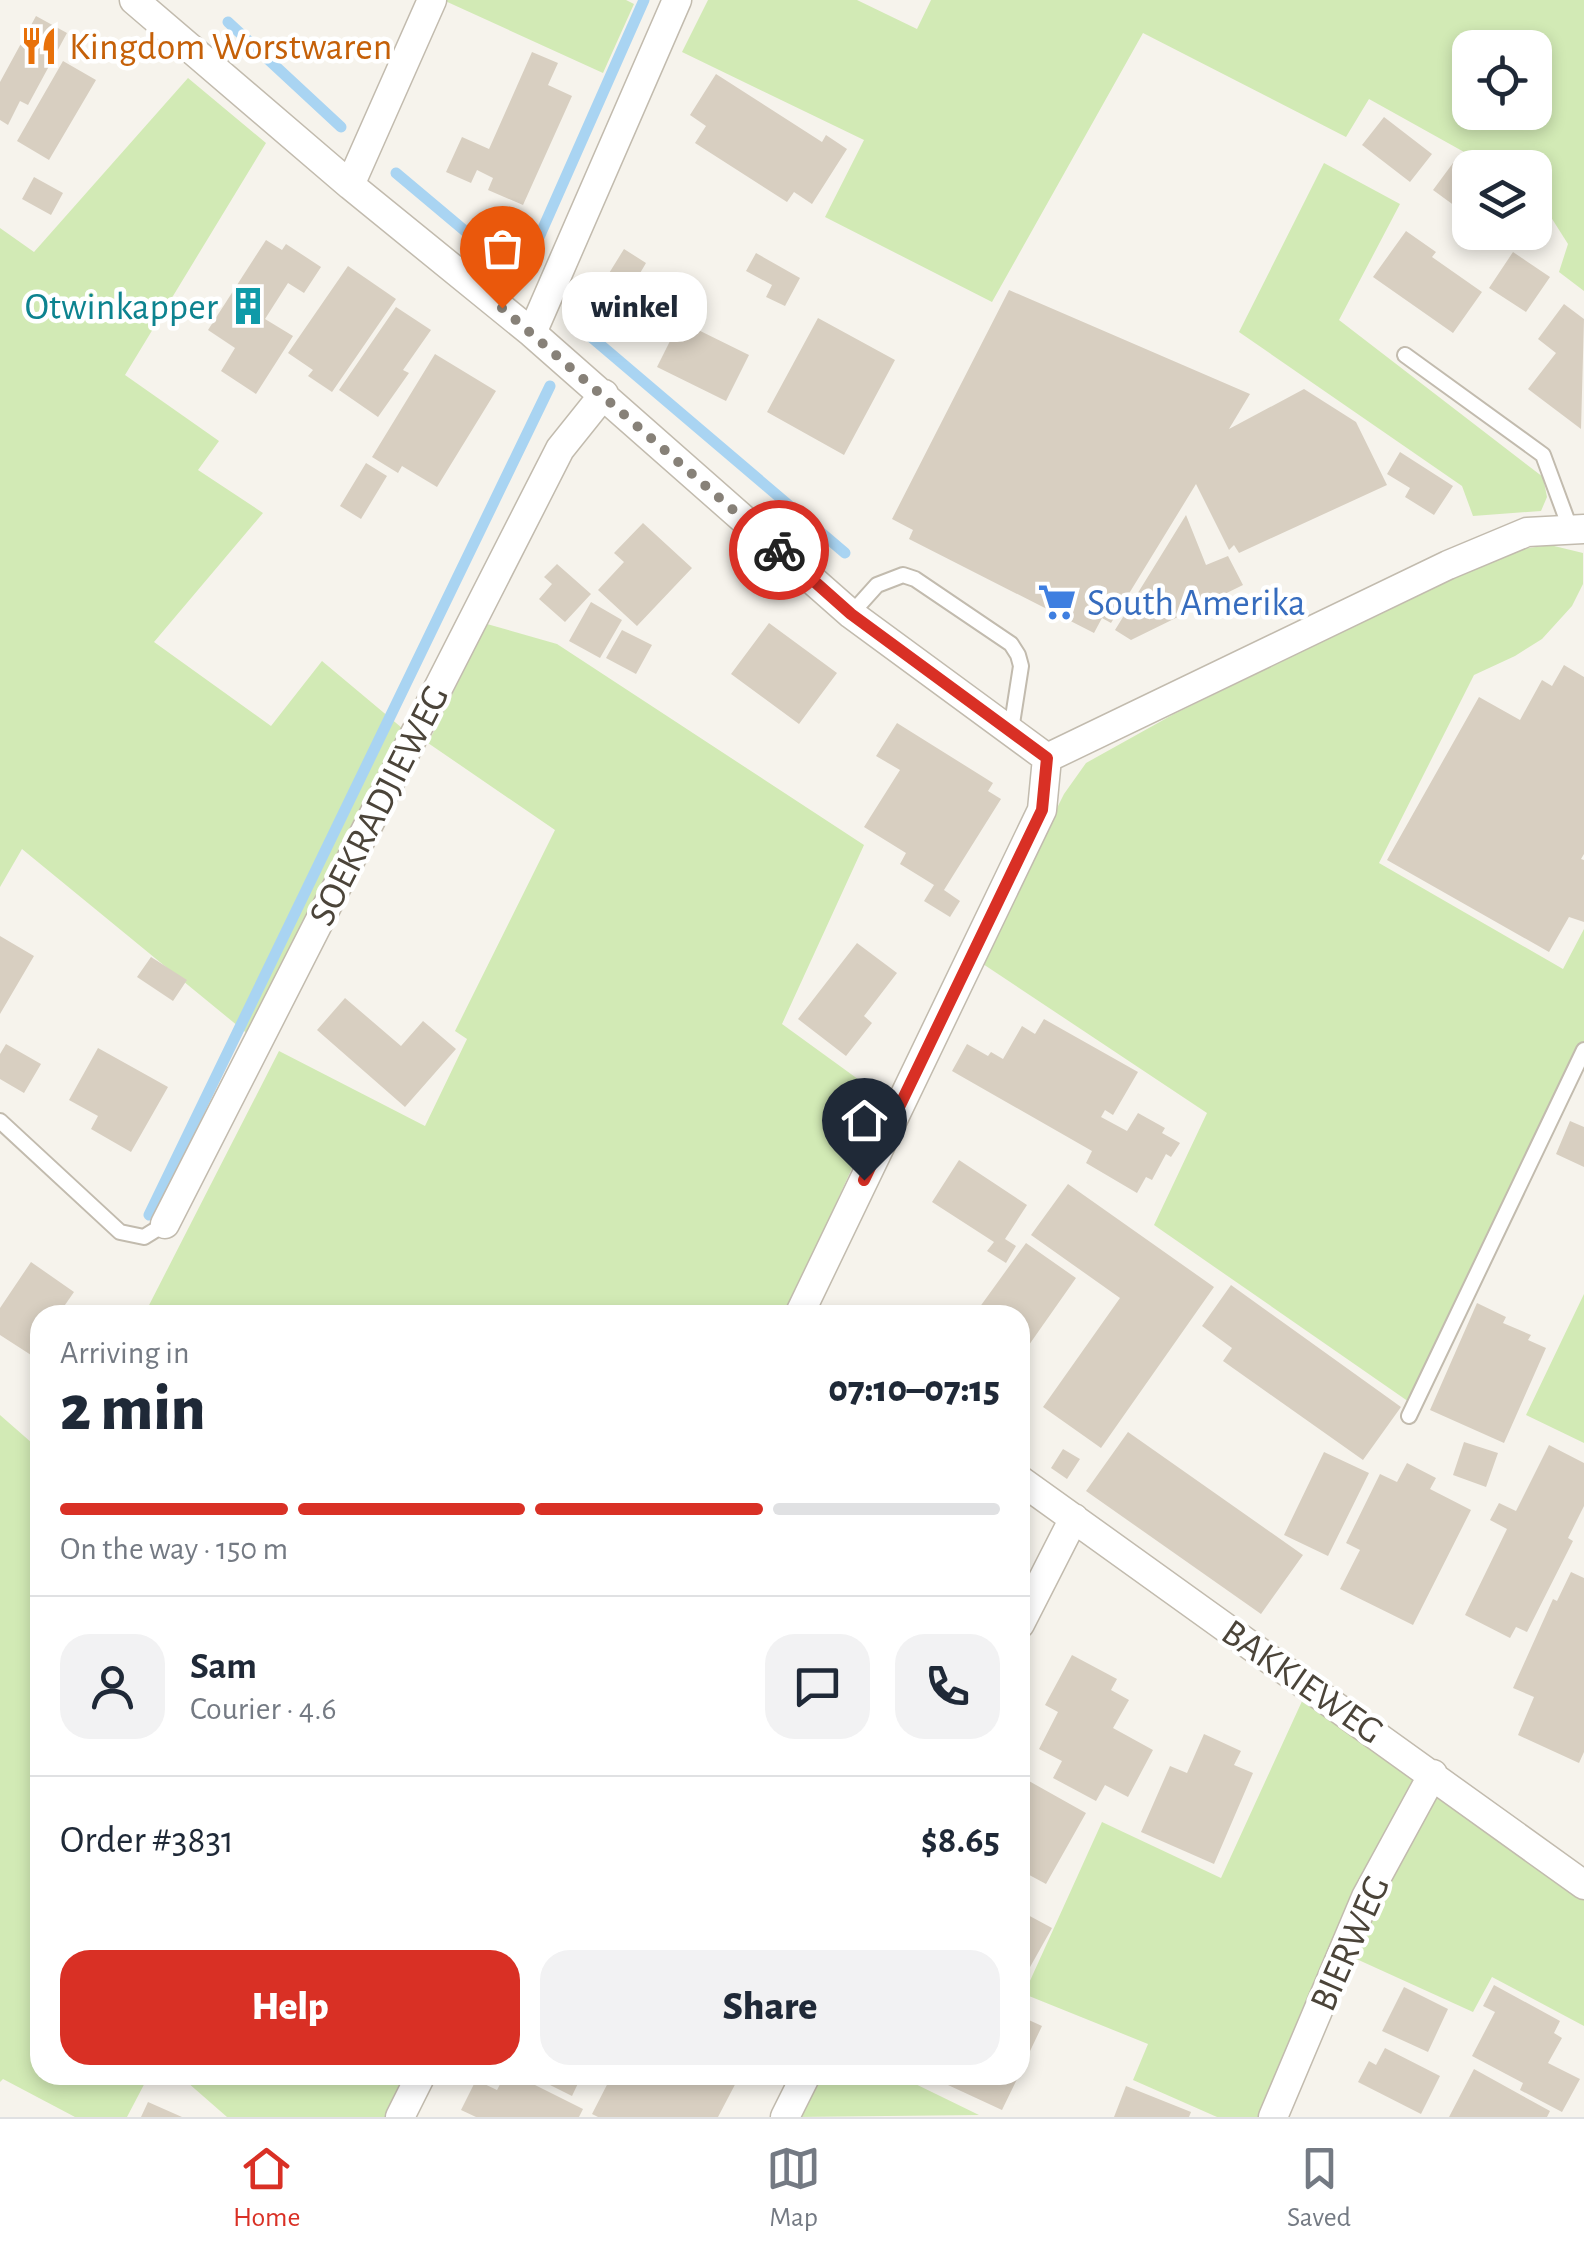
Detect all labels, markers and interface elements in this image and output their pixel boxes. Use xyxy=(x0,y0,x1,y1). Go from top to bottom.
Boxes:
restaurant icon: Kingdom Worstwaren xyxy=(18,25,60,67)
place label: Kingdom Worstwaren xyxy=(69,29,392,67)
map controls xyxy=(1452,30,1552,250)
button: locate xyxy=(1452,30,1552,130)
button: layers xyxy=(1452,150,1552,250)
pin xyxy=(460,206,545,309)
icon: bag xyxy=(475,221,530,276)
callout: winkel xyxy=(562,273,707,343)
building icon: Otwinkapper xyxy=(227,285,269,327)
place label: Otwinkapper xyxy=(25,289,219,327)
text: winkel xyxy=(590,291,679,323)
courier xyxy=(729,500,829,600)
icon: bike xyxy=(752,523,807,578)
supermarket icon: South Amerika xyxy=(1036,581,1078,623)
place label: South Amerika xyxy=(1087,585,1305,623)
street label: SOEKRADJIEWEG xyxy=(303,680,457,932)
pin xyxy=(822,1078,907,1181)
icon: home xyxy=(837,1093,892,1148)
text: Arriving in xyxy=(60,1337,189,1369)
text: 07:10–07:15 xyxy=(828,1371,1000,1409)
text: 2 min xyxy=(60,1377,206,1442)
text: On the way · 150 m xyxy=(60,1533,288,1565)
street label: BAKKIEWEG xyxy=(1214,1613,1389,1752)
button: person xyxy=(60,1634,165,1739)
button: chat xyxy=(765,1634,870,1739)
button: phone xyxy=(895,1634,1000,1739)
text: Sam xyxy=(190,1648,257,1686)
text: Courier · 4.6 xyxy=(190,1693,337,1725)
text: Order #3831 xyxy=(60,1822,234,1860)
text: $8.65 xyxy=(921,1822,1000,1860)
street label: BIERWEG xyxy=(1304,1871,1397,2017)
button: Help xyxy=(60,1950,520,2065)
button: Share xyxy=(540,1950,1000,2065)
tab: Home xyxy=(233,2141,300,2235)
tab: Map xyxy=(766,2141,821,2235)
tab: Saved xyxy=(1287,2141,1351,2235)

